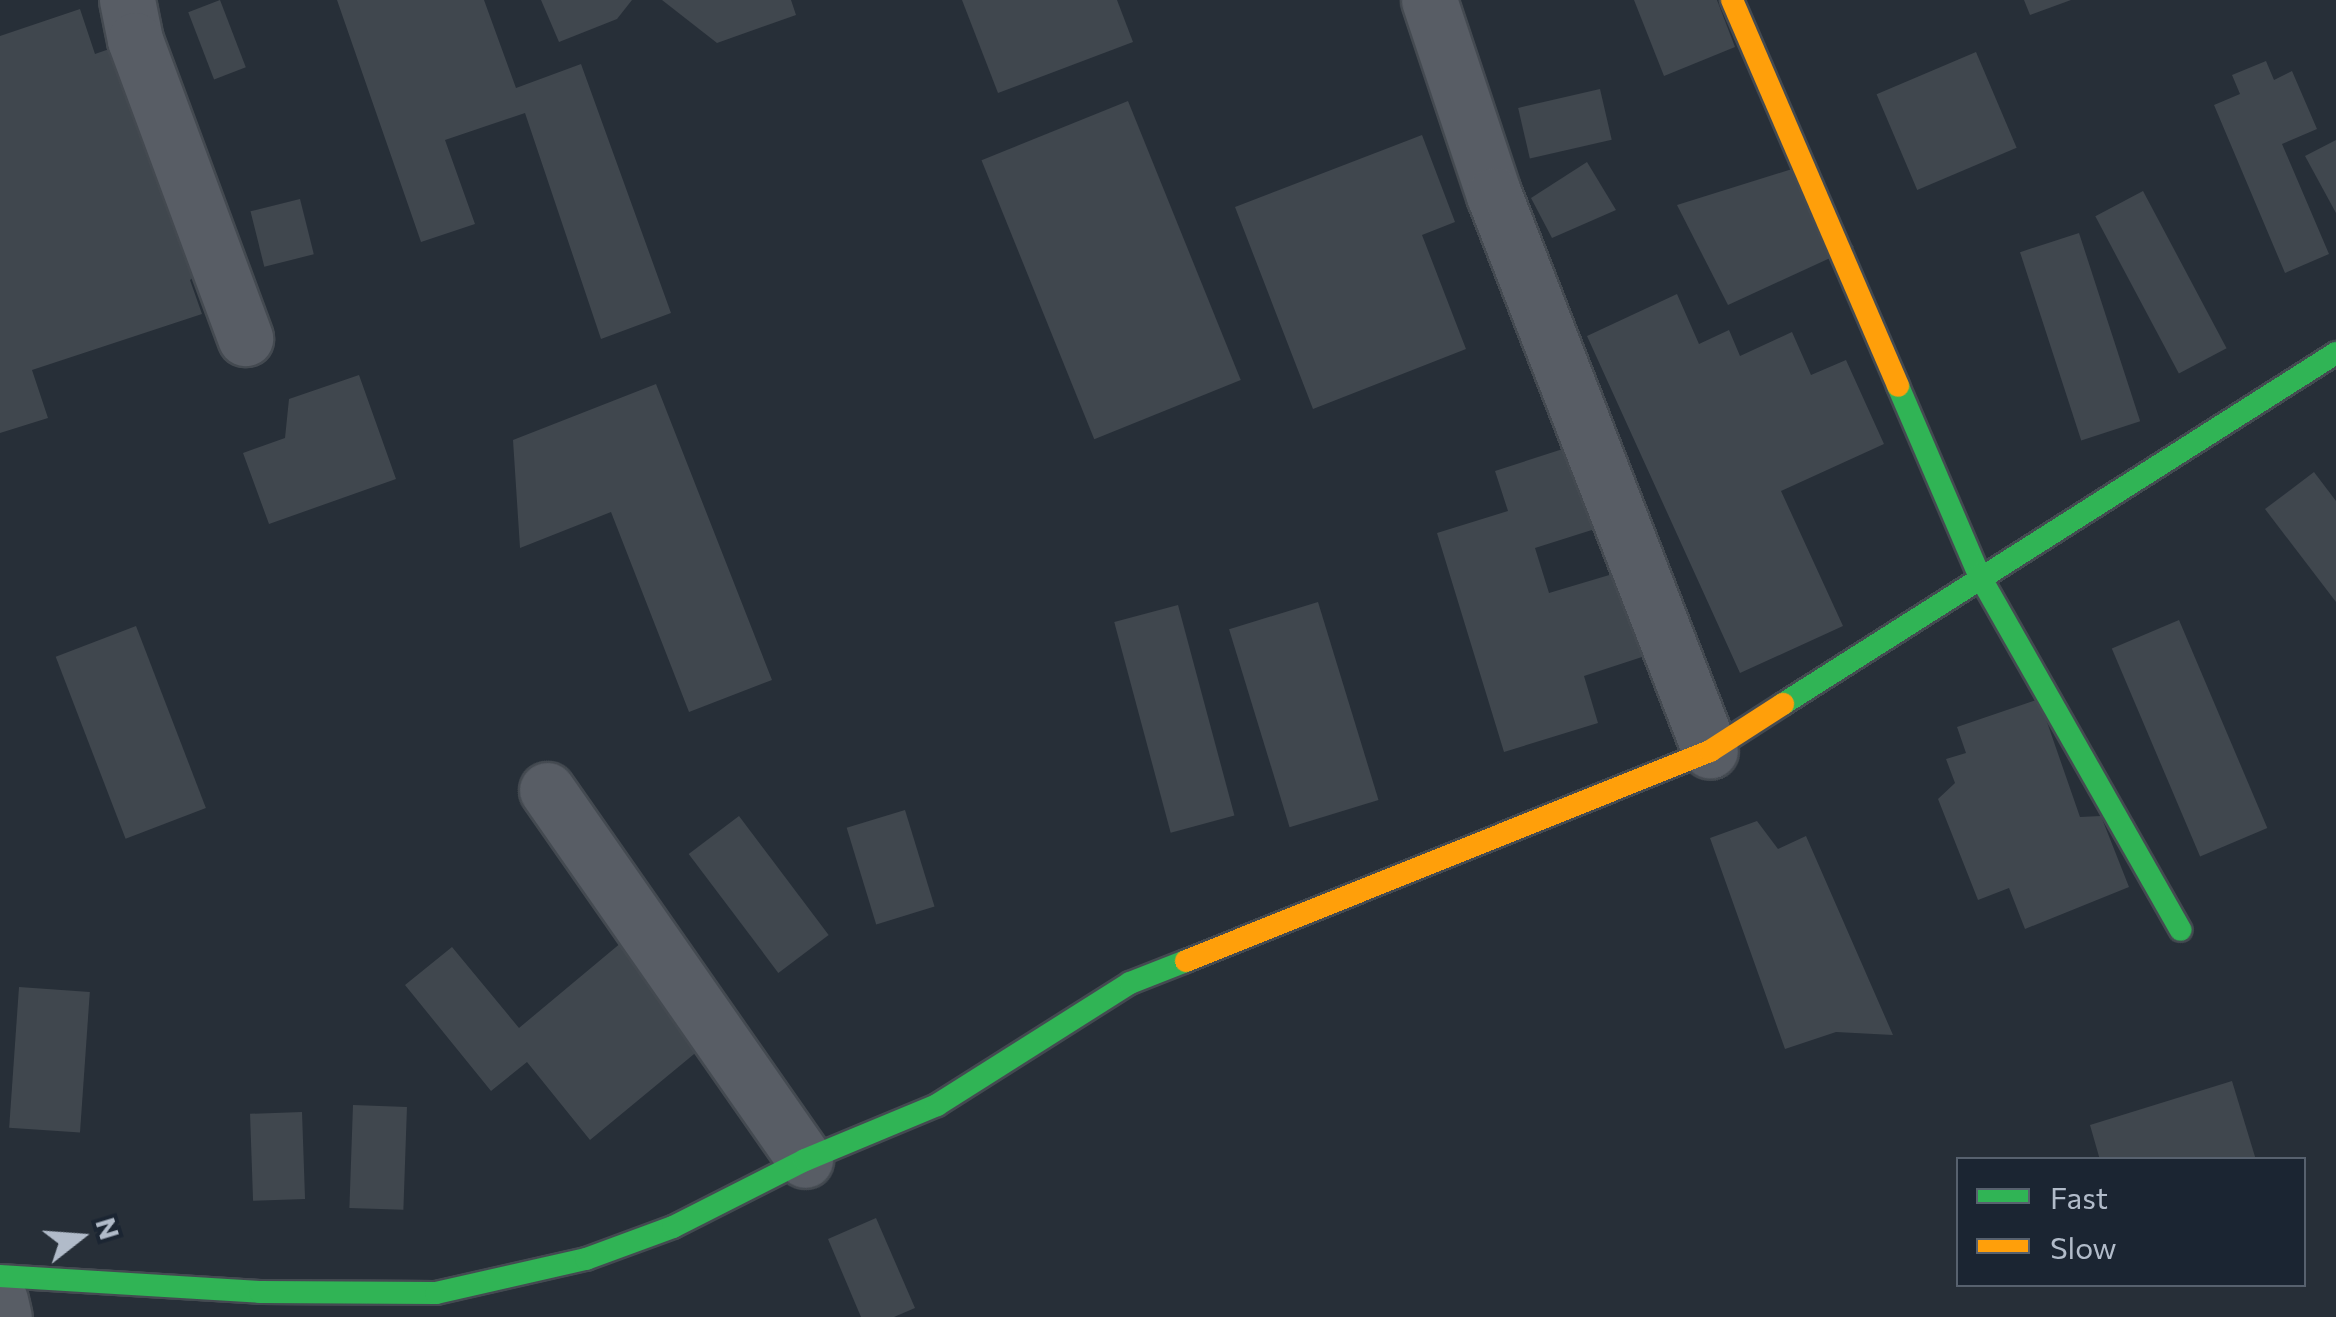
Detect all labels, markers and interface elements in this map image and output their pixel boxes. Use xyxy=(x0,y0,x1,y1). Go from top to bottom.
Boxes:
legend xyxy=(1956,1157,2306,1287)
text: Fast xyxy=(2050,1178,2108,1215)
north arrow xyxy=(30,1187,130,1287)
text: N xyxy=(89,1213,128,1243)
text: Slow xyxy=(2050,1228,2117,1265)

